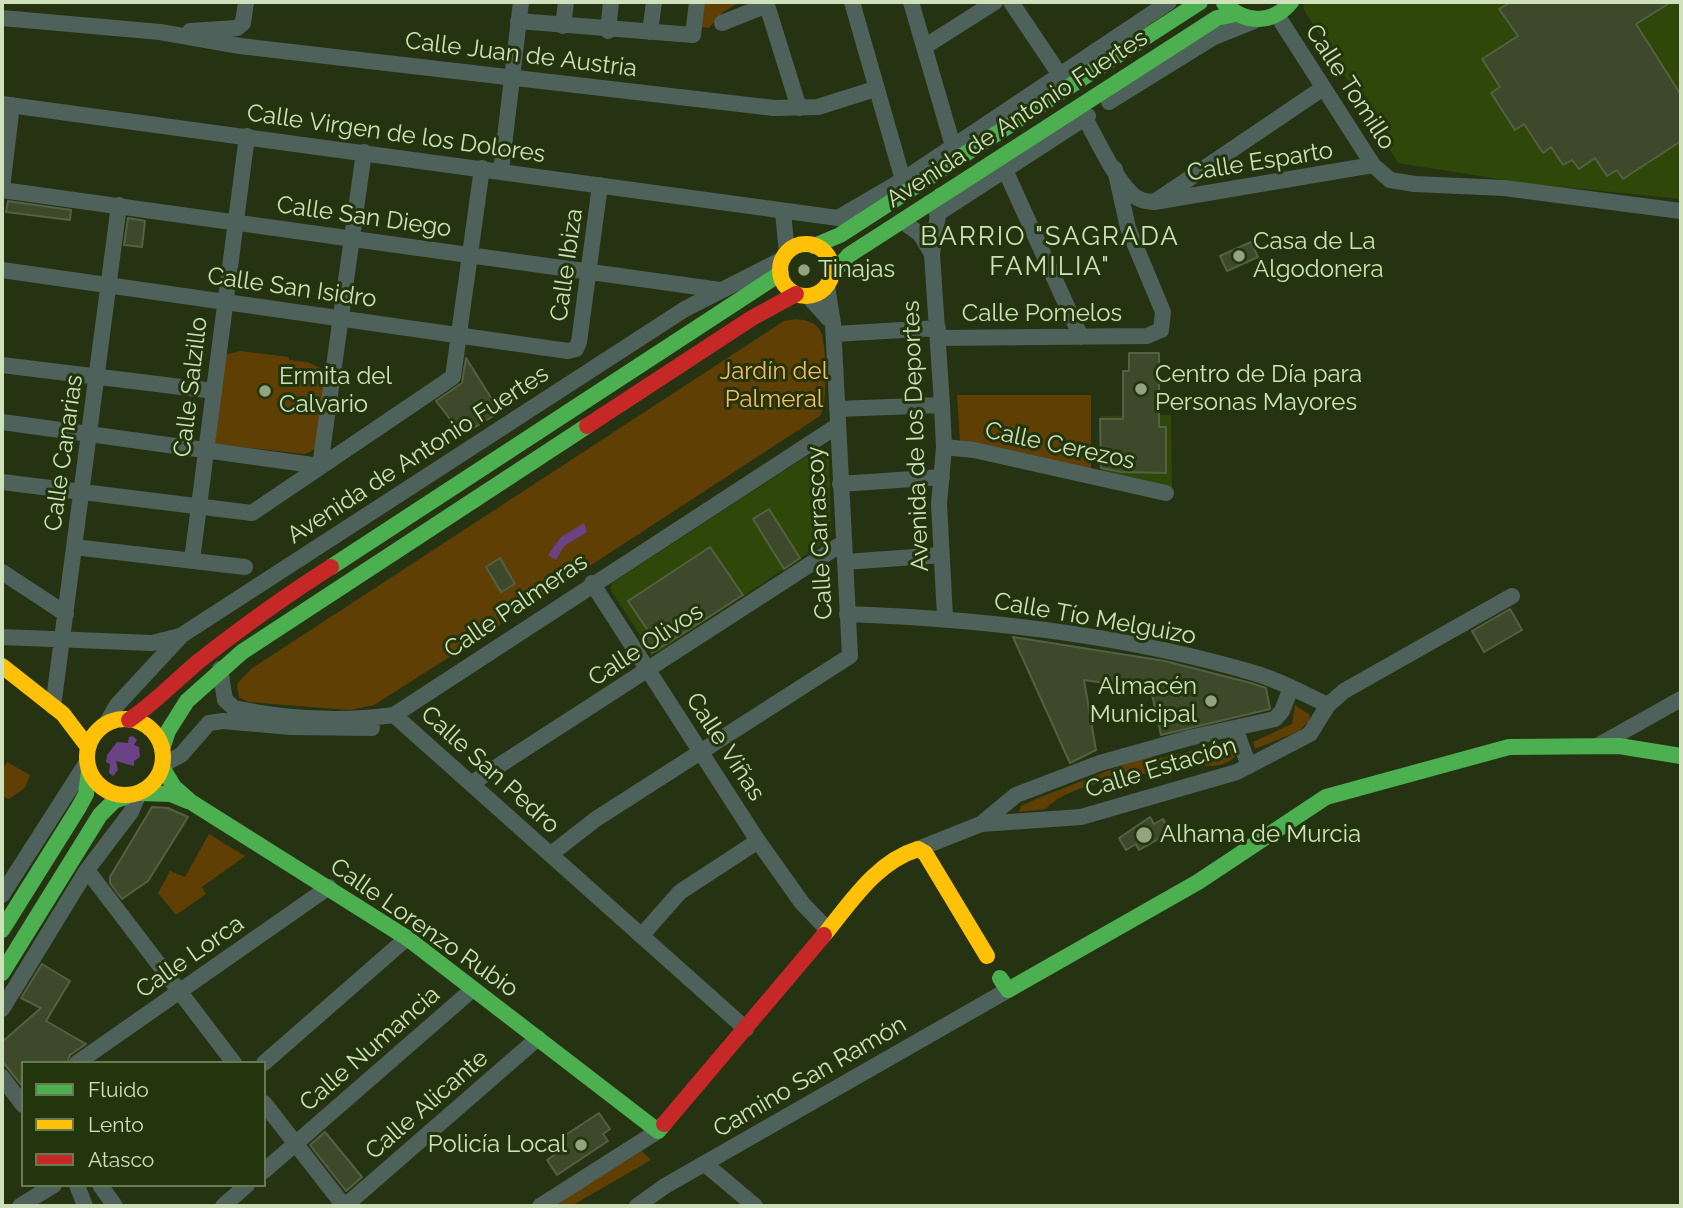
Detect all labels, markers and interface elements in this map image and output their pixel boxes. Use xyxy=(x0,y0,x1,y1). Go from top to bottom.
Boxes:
street label: Calle Tomillo xyxy=(1299,19,1401,155)
street label: Avenida de Antonio Fuertes xyxy=(881,24,1153,214)
street label: Calle Juan de Austria xyxy=(403,26,639,84)
street label: Calle Virgen de los Dolores xyxy=(245,99,547,169)
street label: Calle Esparto xyxy=(1185,136,1335,188)
street label: Calle San Diego xyxy=(275,190,453,244)
street label: Calle Ibiza xyxy=(545,207,589,323)
district label: BARRIO "SAGRADA FAMILIA" xyxy=(922,221,1178,282)
place label: Casa de La Algodonera xyxy=(1253,228,1384,284)
marker: Casa de La Algodonera xyxy=(1231,248,1247,264)
place label: Tinajas xyxy=(818,256,895,284)
street label: Calle San Isidro xyxy=(206,262,378,314)
marker: Tinajas xyxy=(796,262,812,278)
street label: Avenida de los Deportes xyxy=(897,300,935,572)
street label: Calle Pomelos xyxy=(962,300,1122,328)
street label: Calle Salzillo xyxy=(168,315,214,459)
park label: Jardín del Palmeral xyxy=(720,358,828,414)
street label: Avenida de Antonio Fuertes xyxy=(282,360,554,550)
place label: Centro de Día para Personas Mayores xyxy=(1155,361,1362,417)
place label: Ermita del Calvario xyxy=(279,363,392,419)
street label: Calle Canarias xyxy=(39,373,89,533)
marker: Centro de Día para Personas Mayores xyxy=(1133,381,1149,397)
marker: Ermita del Calvario xyxy=(257,383,273,399)
street label: Calle Cerezos xyxy=(982,416,1138,476)
street label: Calle Carrascoy xyxy=(801,446,839,620)
street label: Calle Palmeras xyxy=(439,548,593,664)
street label: Calle Tío Melguizo xyxy=(992,587,1198,651)
street label: Calle Olivos xyxy=(583,597,709,693)
place label: Almacén Municipal xyxy=(1090,673,1197,729)
street label: Calle Viñas xyxy=(679,688,771,806)
marker: Almacén Municipal xyxy=(1203,693,1219,709)
street label: Calle San Pedro xyxy=(415,700,565,840)
street label: Calle Estación xyxy=(1082,731,1240,805)
place label: Alhama de Murcia xyxy=(1160,821,1361,849)
marker: Alhama de Murcia xyxy=(1134,825,1154,845)
street label: Calle Lorenzo Rubio xyxy=(324,852,524,1004)
street label: Calle Lorca xyxy=(131,909,249,1005)
street label: Calle Numancia xyxy=(294,980,446,1118)
street label: Camino San Ramón xyxy=(708,1010,912,1144)
street label: Calle Alicante xyxy=(360,1044,494,1166)
legend xyxy=(21,1061,266,1187)
text: Fluido xyxy=(88,1077,149,1102)
text: Lento xyxy=(88,1112,144,1137)
place label: Policía Local xyxy=(428,1131,567,1159)
marker: Policía Local xyxy=(573,1137,589,1153)
text: Atasco xyxy=(88,1147,154,1172)

